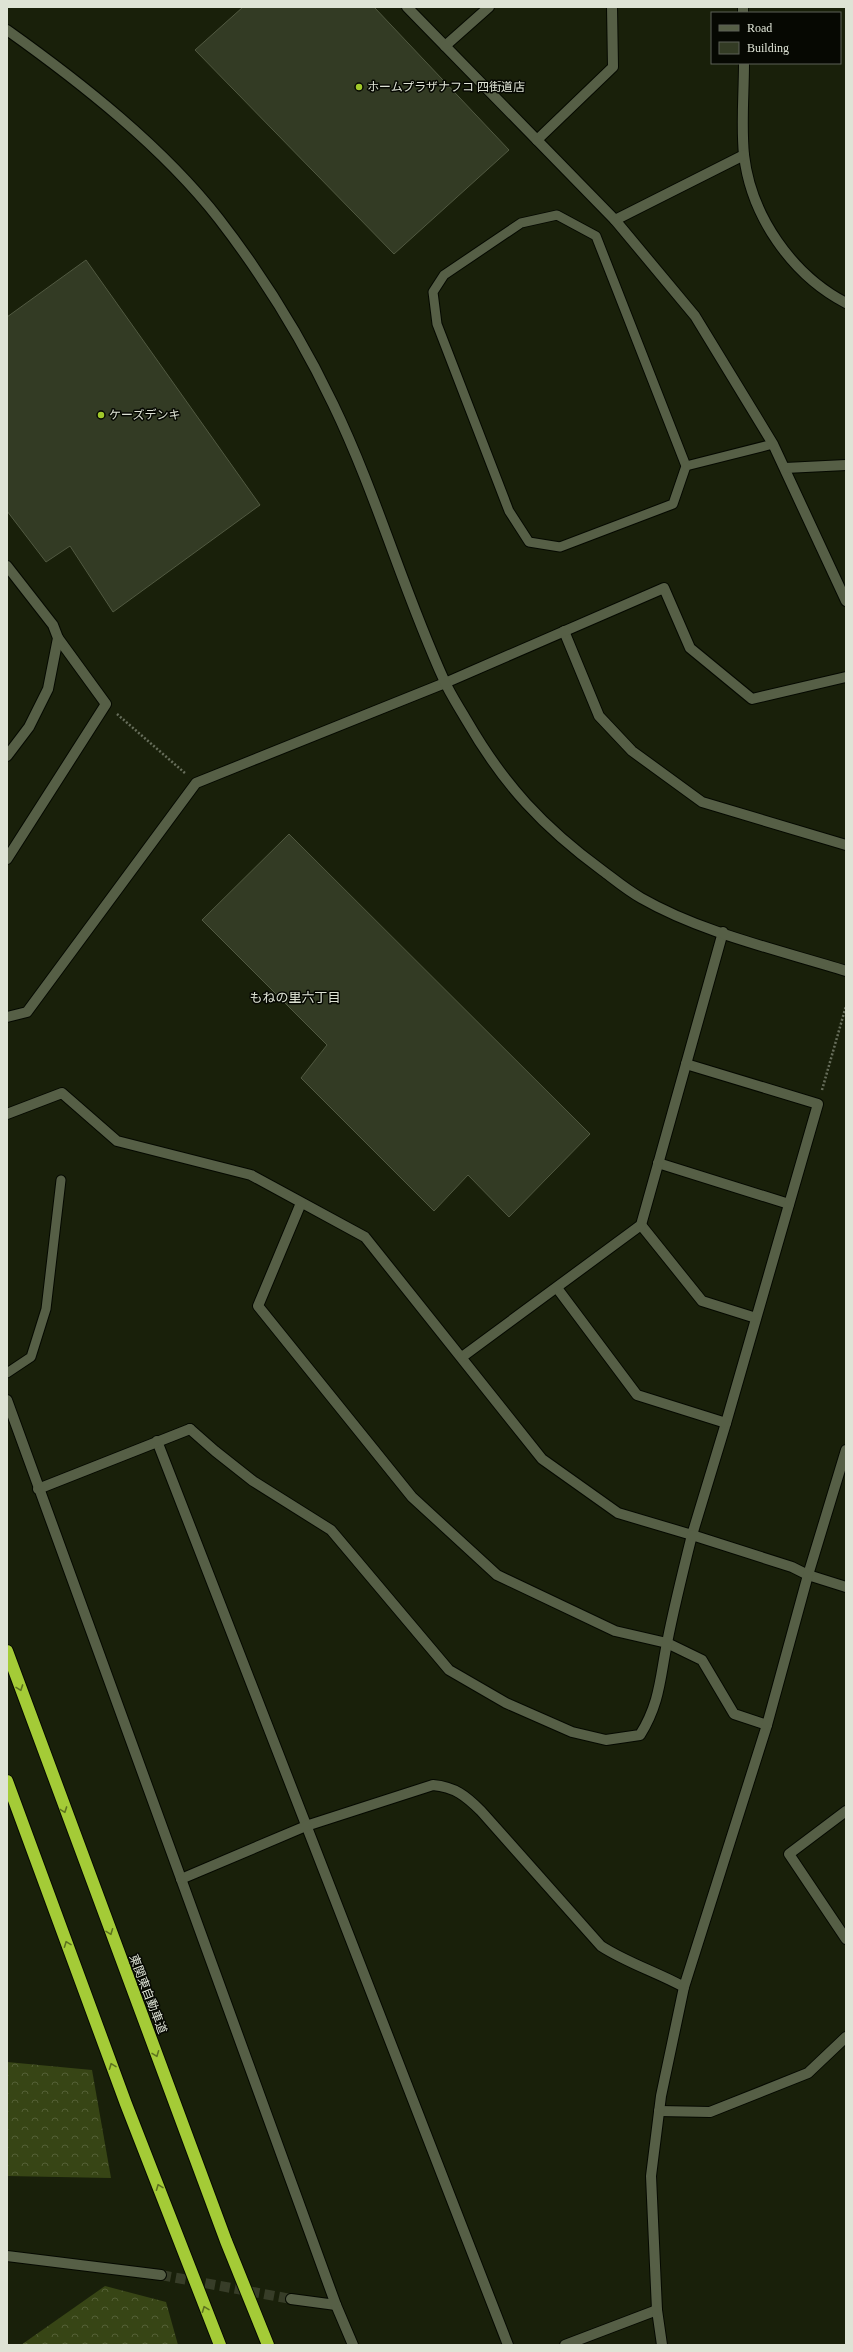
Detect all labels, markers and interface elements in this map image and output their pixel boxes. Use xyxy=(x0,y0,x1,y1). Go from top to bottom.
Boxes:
legend xyxy=(711,12,841,64)
text: Road xyxy=(747,21,772,35)
text: Building xyxy=(747,41,789,55)
place label: ホームプラザナフコ 四街道店 xyxy=(367,80,525,94)
marker: ホームプラザナフコ 四街道店 xyxy=(354,82,364,92)
place label: ケーズデンキ xyxy=(109,408,180,422)
marker: ケーズデンキ xyxy=(96,410,106,420)
district label: もねの里六丁目 xyxy=(249,990,341,1005)
one-way arrow xyxy=(16,1684,24,1691)
one-way arrow xyxy=(60,1806,68,1813)
one-way arrow xyxy=(105,1928,114,1935)
one-way arrow xyxy=(63,1941,71,1948)
street label: 東関東自動車道 xyxy=(126,1952,170,2036)
one-way arrow xyxy=(151,2050,159,2057)
one-way arrow xyxy=(109,2062,117,2069)
one-way arrow xyxy=(155,2184,163,2191)
one-way arrow xyxy=(202,2305,210,2312)

